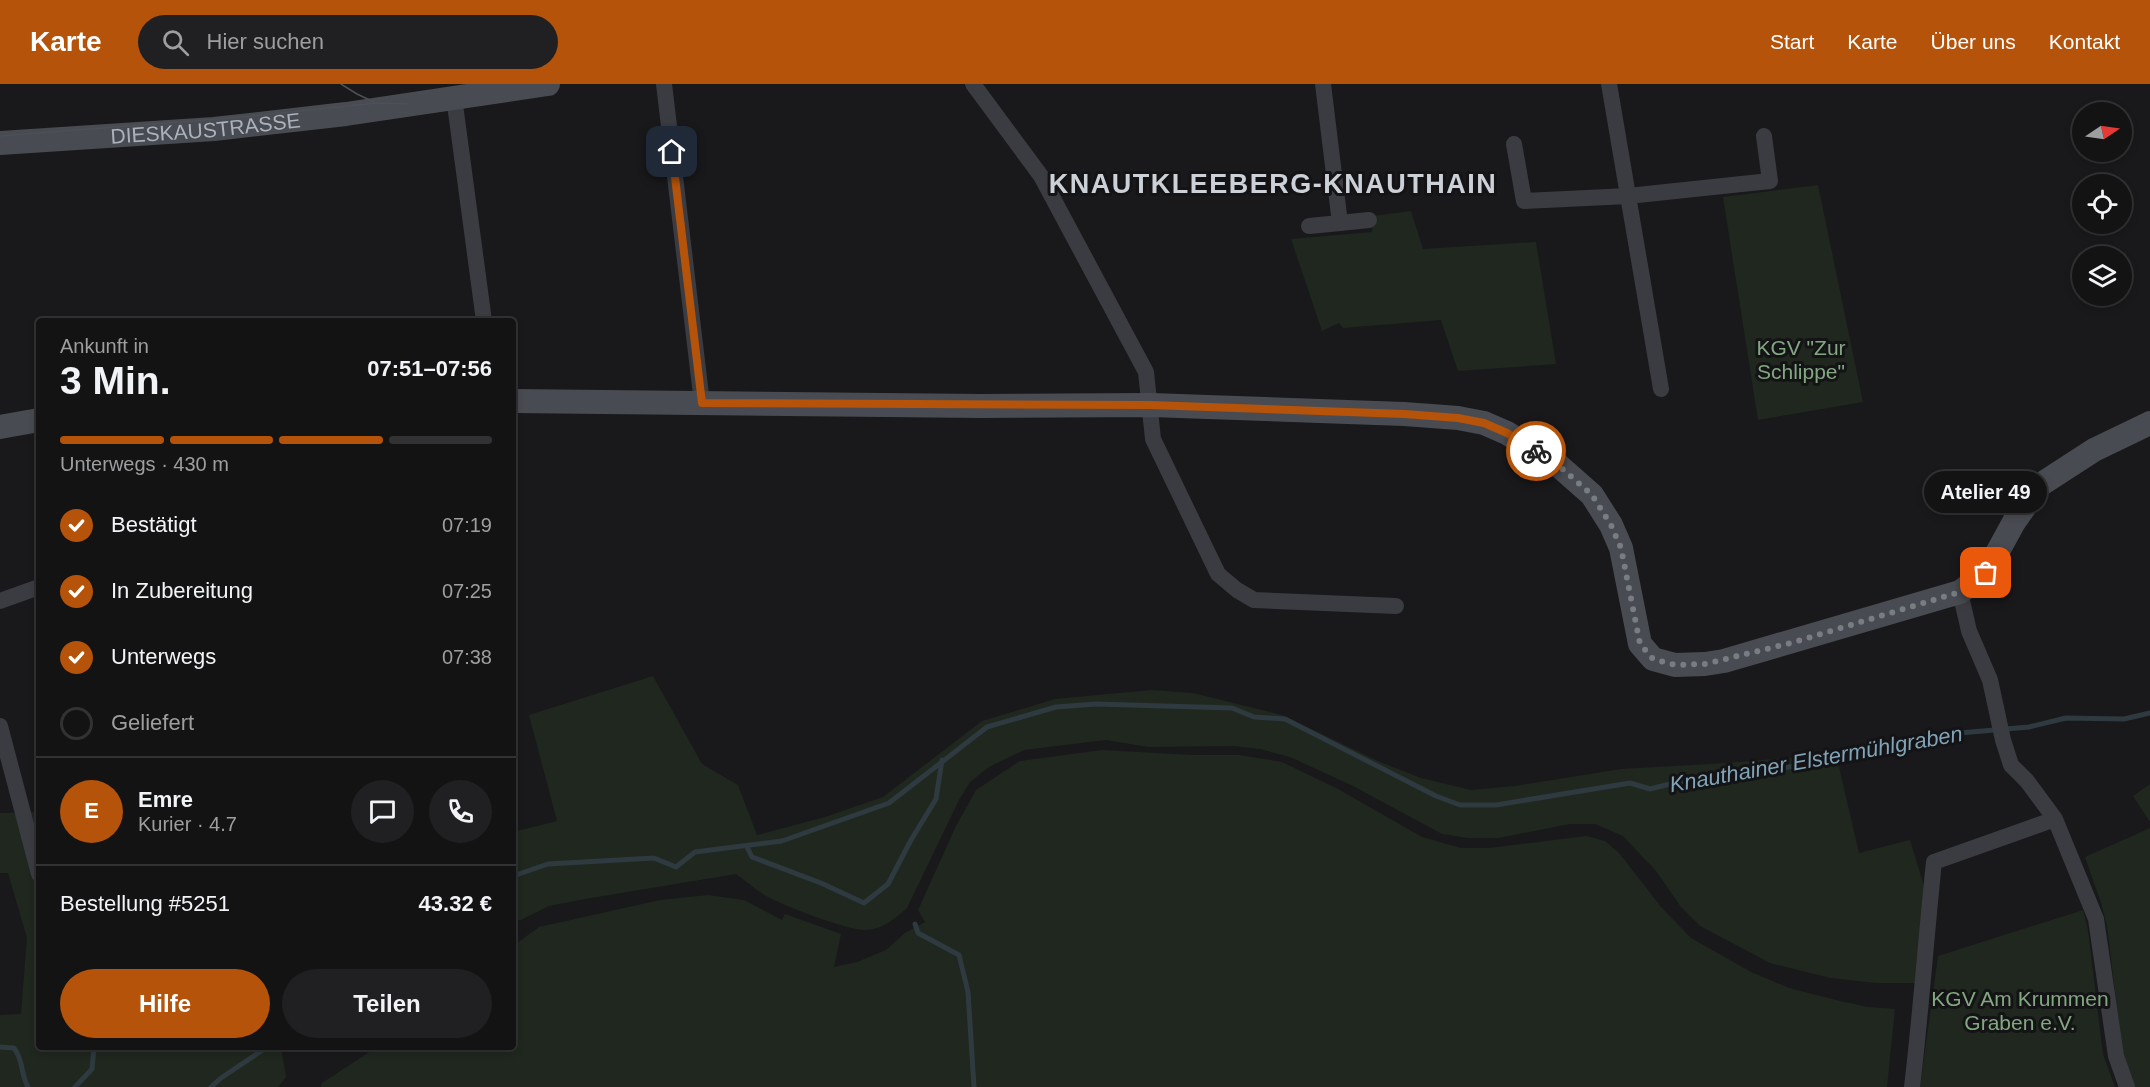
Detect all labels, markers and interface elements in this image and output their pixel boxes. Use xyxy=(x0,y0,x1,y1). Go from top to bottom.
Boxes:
search box xyxy=(138,15,558,69)
text: Karte xyxy=(30,26,102,57)
icon: search xyxy=(159,26,192,59)
text: Hier suchen xyxy=(207,29,324,54)
text: Start xyxy=(1770,30,1814,53)
text: Karte xyxy=(1847,30,1898,53)
text: Über uns xyxy=(1931,30,2016,53)
text: Kontakt xyxy=(2049,30,2120,53)
north arrow xyxy=(2072,102,2132,162)
map controls xyxy=(2072,102,2132,306)
street label: DIESKAUSTRASSE xyxy=(110,108,301,147)
pin xyxy=(646,126,697,177)
icon: home xyxy=(655,135,688,168)
district label: KNAUTKLEEBERG-KNAUTHAIN xyxy=(1049,169,1497,199)
button: locate xyxy=(2072,174,2132,234)
button: layers xyxy=(2072,246,2132,306)
text: Ankunft in xyxy=(60,335,149,357)
park label: KGV "Zur Schlippe" xyxy=(1756,336,1846,383)
text: 07:51–07:56 xyxy=(367,356,492,381)
text: 3 Min. xyxy=(60,359,171,402)
courier xyxy=(1506,421,1566,481)
icon: bike xyxy=(1520,435,1553,468)
text: Unterwegs · 430 m xyxy=(60,453,229,475)
callout: Atelier 49 xyxy=(1924,471,2048,513)
text: Atelier 49 xyxy=(1940,481,2031,503)
icon: check xyxy=(60,509,93,542)
text: Bestätigt xyxy=(111,512,197,537)
text: 07:19 xyxy=(442,514,492,536)
pin xyxy=(1960,547,2011,598)
icon: bag xyxy=(1969,556,2002,589)
icon: check xyxy=(60,575,93,608)
text: In Zubereitung xyxy=(111,578,253,603)
text: 07:25 xyxy=(442,580,492,602)
icon: check xyxy=(60,641,93,674)
text: Unterwegs xyxy=(111,644,216,669)
text: 07:38 xyxy=(442,646,492,668)
text: Geliefert xyxy=(111,710,194,735)
water label: Knauthainer Elstermühlgraben xyxy=(1667,721,1965,797)
button: chat xyxy=(351,780,414,843)
button: phone xyxy=(429,780,492,843)
text: Emre xyxy=(138,787,193,812)
text: E xyxy=(84,798,99,823)
text: Kurier · 4.7 xyxy=(138,813,237,835)
text: Bestellung #5251 xyxy=(60,891,230,916)
text: 43.32 € xyxy=(419,891,492,916)
button: Hilfe xyxy=(60,969,270,1038)
button: Teilen xyxy=(282,969,492,1038)
park label: KGV Am Krummen Graben e.V. xyxy=(1931,987,2109,1034)

